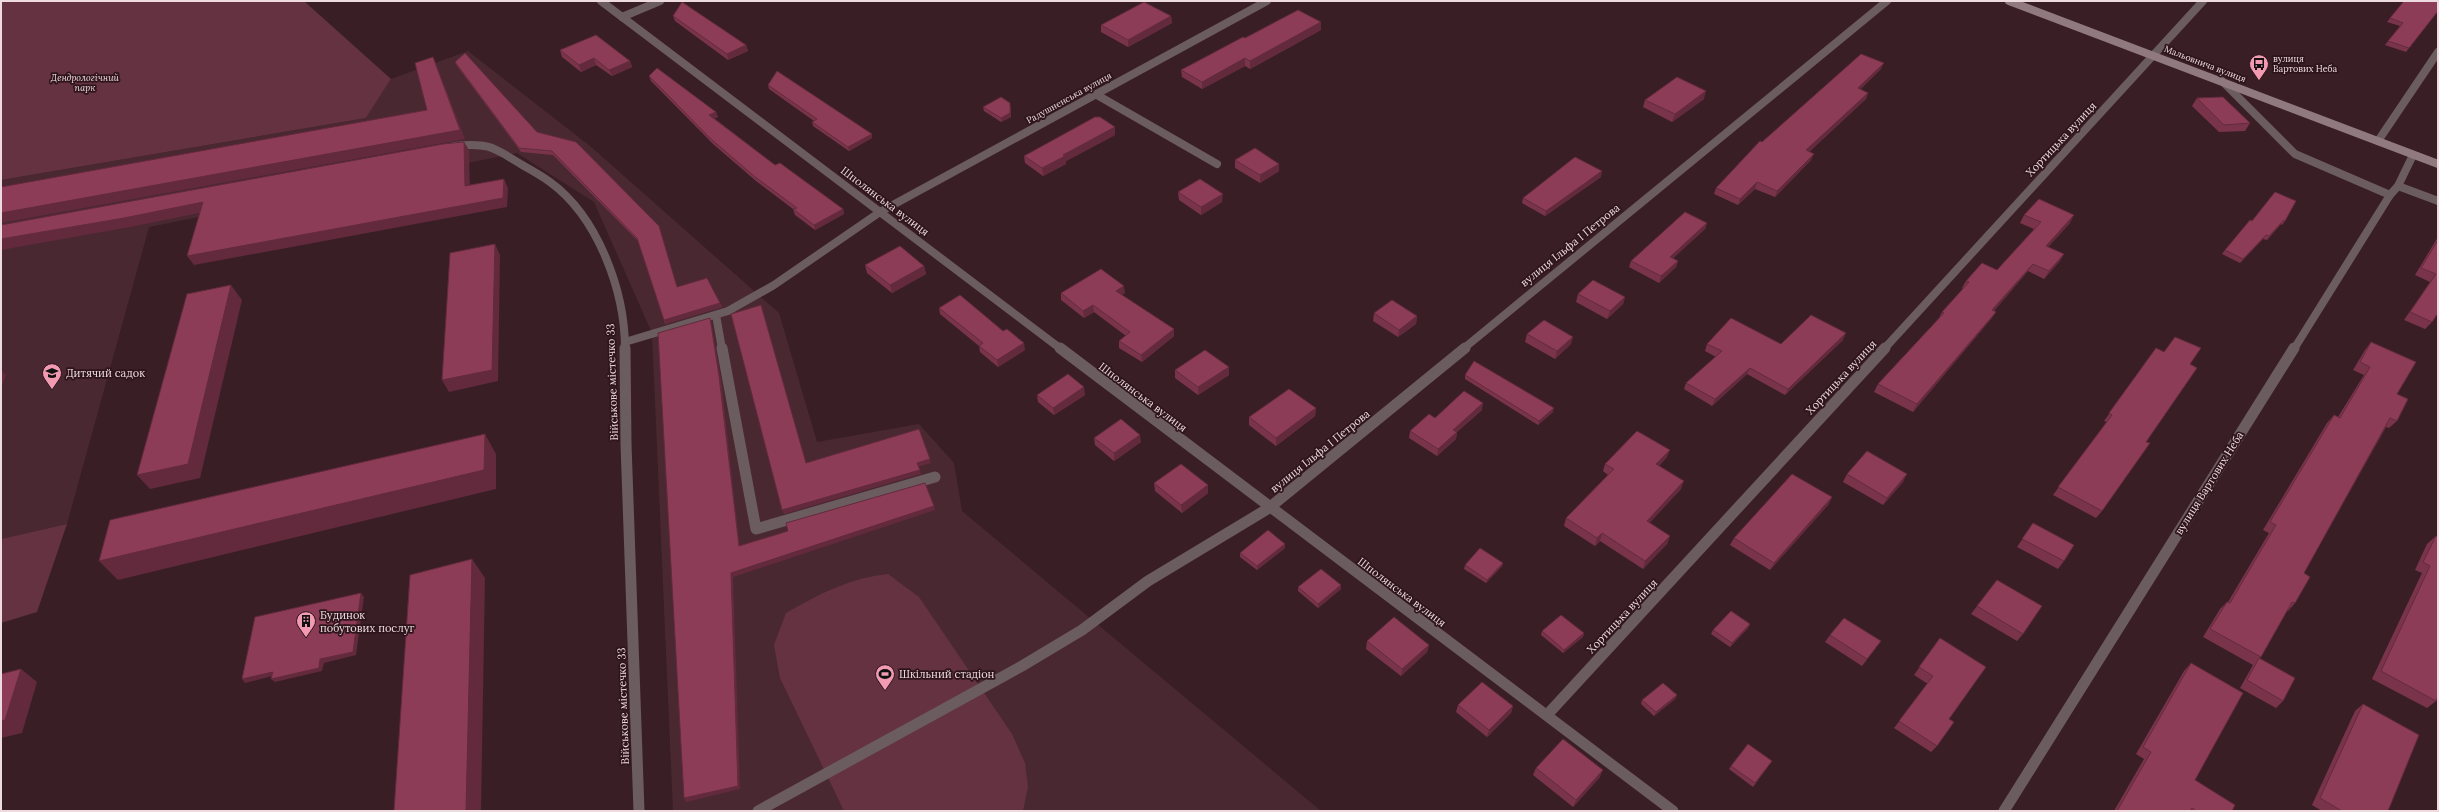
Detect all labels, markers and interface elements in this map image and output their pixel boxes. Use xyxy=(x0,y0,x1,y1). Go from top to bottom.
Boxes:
street label: Мальовнича вулиця xyxy=(2163,43,2248,84)
bus stop icon: вулиця Вартових Неба xyxy=(2248,53,2270,81)
place label: вулиця Вартових Неба xyxy=(2273,53,2337,74)
street label: Радушненська вулиця xyxy=(1024,69,1113,126)
park label: Дендрологічний парк xyxy=(50,72,120,93)
street label: Хортицька вулиця xyxy=(2023,99,2099,179)
street label: Шполянська вулиця xyxy=(838,163,932,239)
street label: вулиця Ільфа І Петрова xyxy=(1517,200,1623,289)
street label: Військове містечко 33 xyxy=(603,323,621,441)
street label: Хортицька вулиця xyxy=(1803,337,1879,417)
street label: Шполянська вулиця xyxy=(1096,359,1190,435)
school or university icon: Дитячий садок xyxy=(41,362,63,390)
place label: Дитячий садок xyxy=(66,366,145,380)
street label: вулиця Ільфа І Петрова xyxy=(1267,406,1373,495)
street label: вулиця Вартових Неба xyxy=(2172,429,2247,537)
street label: Шполянська вулиця xyxy=(1355,554,1449,630)
street label: Хортицька вулиця xyxy=(1584,576,1660,656)
place label: Будинок побутових послуг xyxy=(320,608,414,635)
building icon: Будинок побутових послуг xyxy=(295,610,317,638)
street label: Військове містечко 33 xyxy=(614,647,632,765)
sports icon: Шкільний стадіон xyxy=(874,663,896,691)
place label: Шкільний стадіон xyxy=(899,667,995,681)

